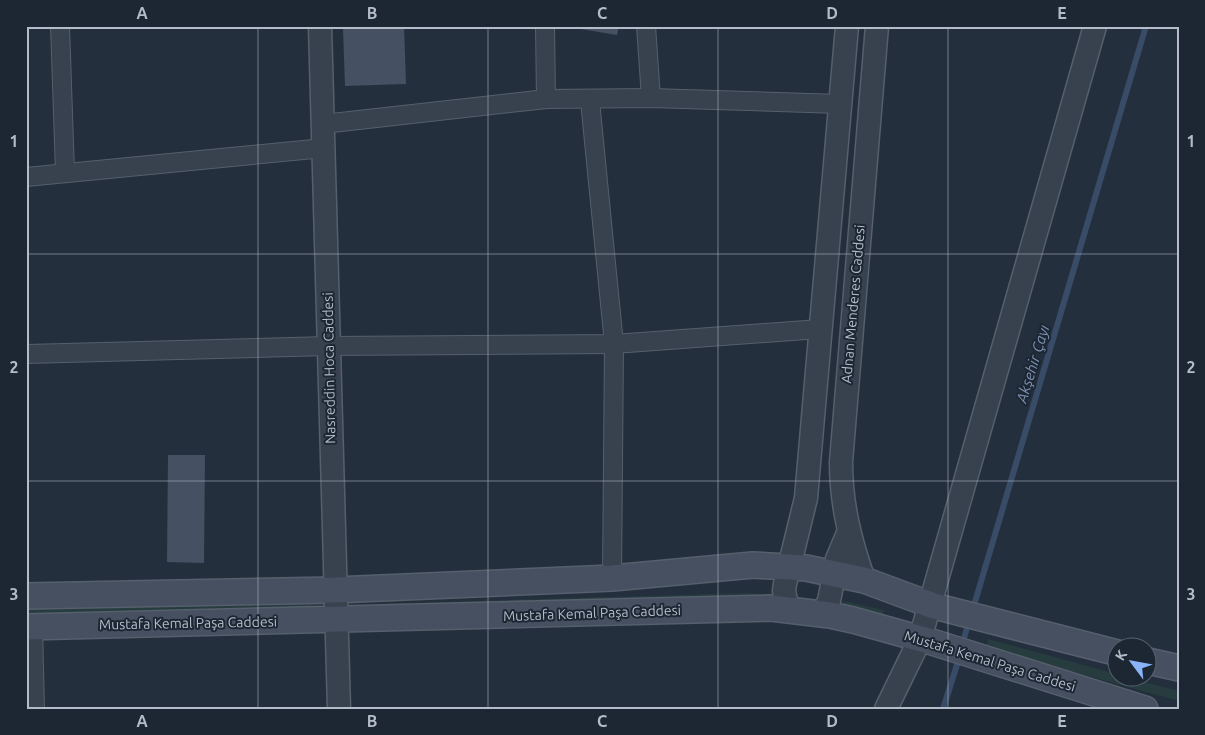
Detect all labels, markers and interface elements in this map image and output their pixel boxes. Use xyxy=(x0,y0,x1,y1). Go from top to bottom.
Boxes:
text: A xyxy=(136,4,148,22)
text: B xyxy=(367,4,377,22)
text: C xyxy=(597,4,607,22)
text: D xyxy=(826,4,838,22)
text: E xyxy=(1057,4,1067,22)
text: 1 xyxy=(9,132,19,150)
text: 1 xyxy=(1186,132,1196,150)
street label: Adnan Menderes Caddesi xyxy=(838,224,868,384)
street label: Nasreddin Hoca Caddesi xyxy=(320,292,338,444)
water label: Akşehir Çayı xyxy=(1012,323,1053,406)
text: 2 xyxy=(9,358,19,376)
text: 2 xyxy=(1186,358,1196,376)
text: 3 xyxy=(9,585,19,603)
text: 3 xyxy=(1186,585,1196,603)
street label: Mustafa Kemal Paşa Caddesi xyxy=(503,602,681,624)
street label: Mustafa Kemal Paşa Caddesi xyxy=(99,613,277,633)
street label: Mustafa Kemal Paşa Caddesi xyxy=(902,627,1078,695)
north arrow xyxy=(1108,638,1158,688)
text: K xyxy=(1112,646,1131,663)
text: A xyxy=(136,712,148,730)
text: B xyxy=(367,712,377,730)
text: C xyxy=(597,712,607,730)
text: D xyxy=(826,712,838,730)
text: E xyxy=(1057,712,1067,730)

